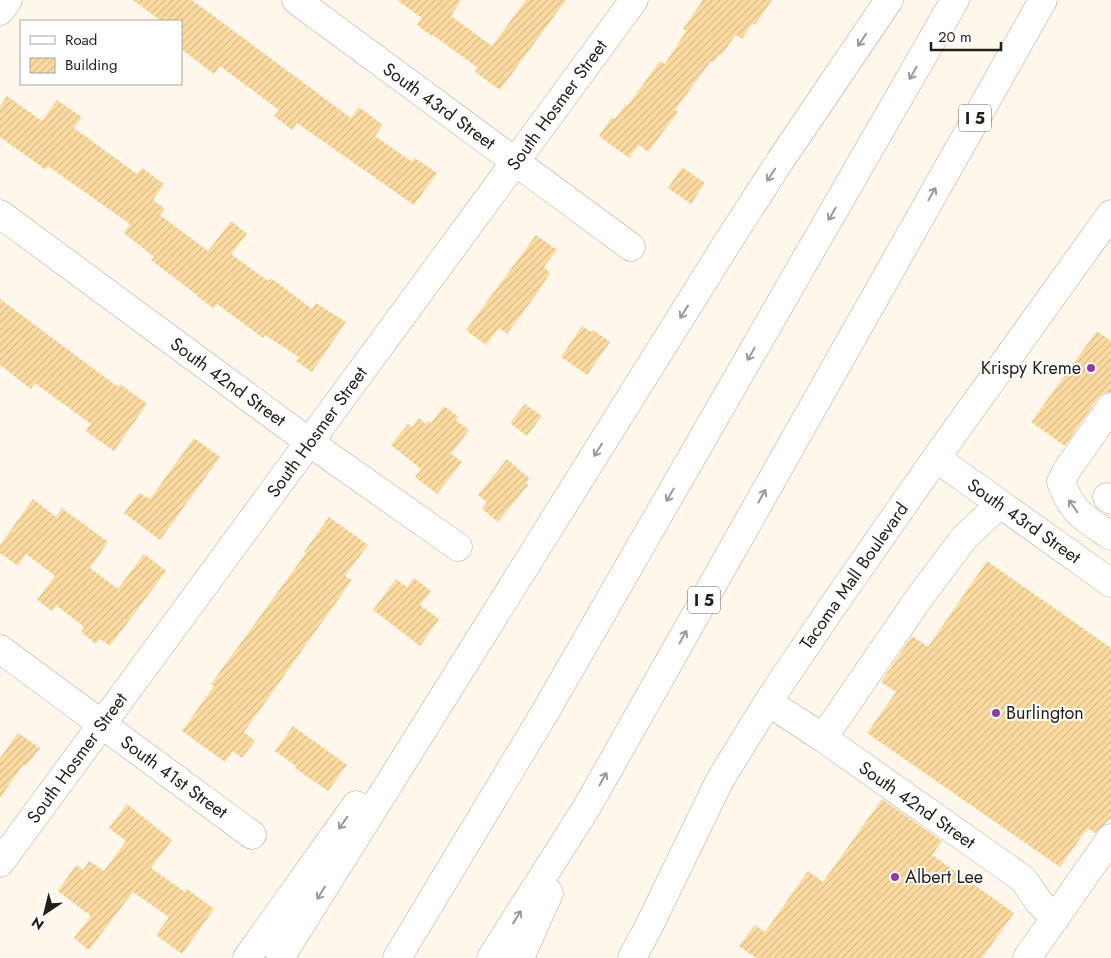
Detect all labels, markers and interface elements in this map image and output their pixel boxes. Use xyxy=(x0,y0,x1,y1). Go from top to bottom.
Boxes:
legend xyxy=(20,20,182,85)
scale bar xyxy=(931,20,1001,52)
text: 20 m xyxy=(938,26,972,48)
text: Road xyxy=(65,29,97,51)
one-way arrow xyxy=(857,33,867,47)
street label: South Hosmer Street xyxy=(501,34,614,176)
text: Building xyxy=(65,54,117,76)
street label: South 43rd Street xyxy=(377,56,501,156)
one-way arrow xyxy=(908,65,918,80)
road number: I 5 xyxy=(959,105,991,132)
one-way arrow xyxy=(765,168,776,182)
one-way arrow xyxy=(928,188,938,202)
one-way arrow xyxy=(827,206,837,221)
one-way arrow xyxy=(678,305,688,319)
street label: South 42nd Street xyxy=(165,331,292,433)
one-way arrow xyxy=(746,347,756,362)
place label: Krispy Kreme xyxy=(981,355,1081,381)
street label: South Hosmer Street xyxy=(261,361,374,503)
marker: Krispy Kreme xyxy=(1085,362,1097,374)
one-way arrow xyxy=(592,443,602,457)
street label: South 43rd Street xyxy=(962,472,1087,570)
one-way arrow xyxy=(665,488,675,502)
one-way arrow xyxy=(758,489,768,503)
street label: Tacoma Mall Boulevard xyxy=(793,497,915,655)
one-way arrow xyxy=(1068,500,1078,514)
road number: I 5 xyxy=(688,586,720,614)
one-way arrow xyxy=(678,631,688,645)
street label: South Hosmer Street xyxy=(21,687,134,829)
place label: Burlington xyxy=(1006,700,1084,726)
marker: Burlington xyxy=(990,707,1002,719)
street label: South 41st Street xyxy=(115,729,233,825)
street label: South 42nd Street xyxy=(853,755,981,855)
one-way arrow xyxy=(598,771,608,786)
one-way arrow xyxy=(338,816,348,830)
place label: Albert Lee xyxy=(905,864,983,890)
marker: Albert Lee xyxy=(889,871,901,883)
one-way arrow xyxy=(316,885,326,899)
north arrow xyxy=(20,888,70,938)
one-way arrow xyxy=(513,910,523,924)
text: N xyxy=(27,912,48,935)

